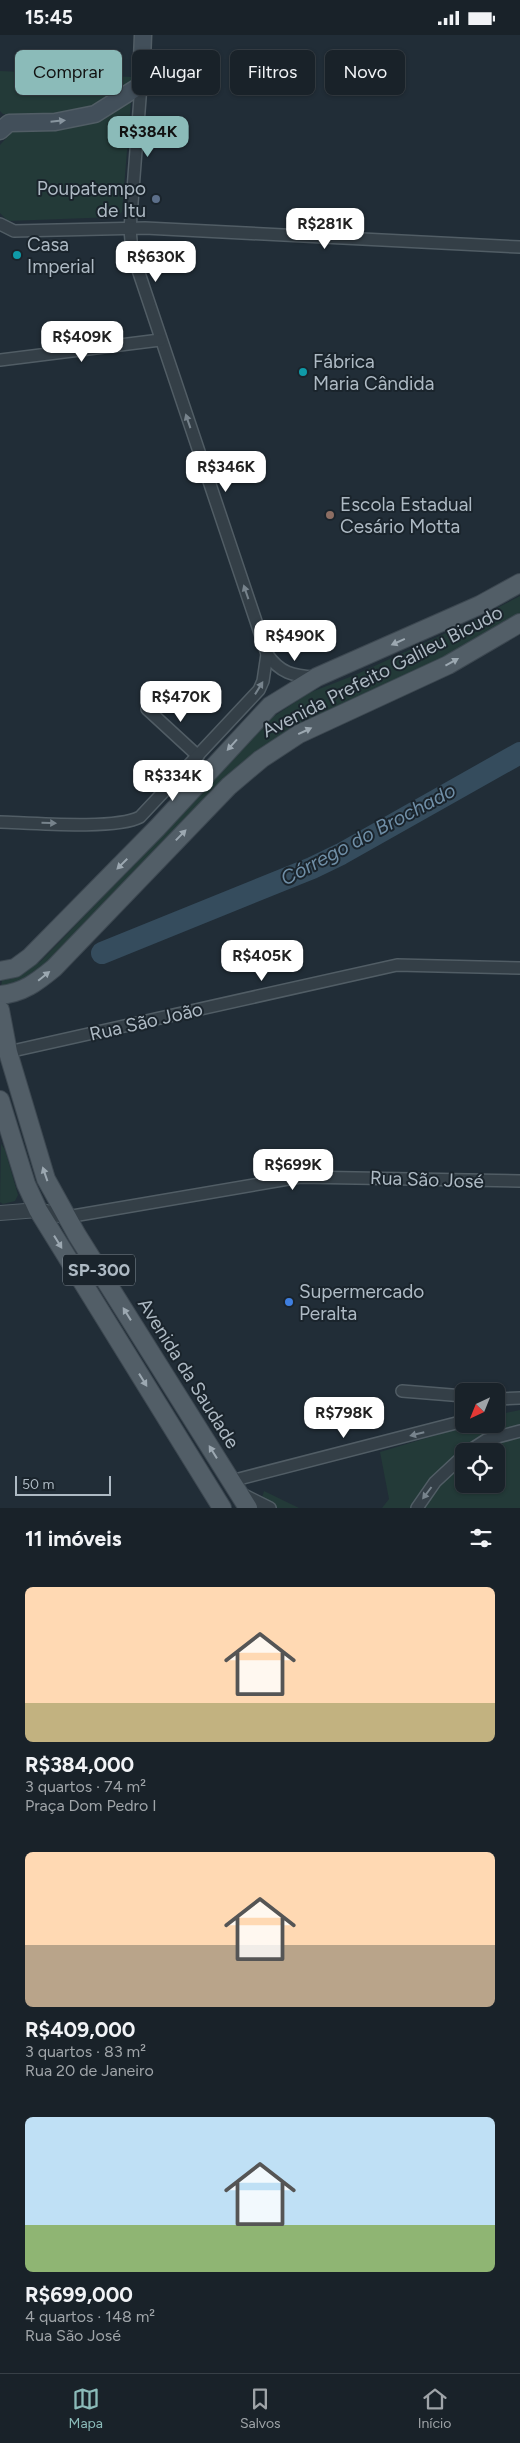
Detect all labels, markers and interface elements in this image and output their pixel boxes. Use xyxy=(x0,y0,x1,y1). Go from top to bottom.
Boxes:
text: 15:45 xyxy=(25,6,73,29)
chip: Comprar xyxy=(15,50,122,95)
chip: Alugar xyxy=(132,50,220,95)
chip: Filtros xyxy=(230,50,315,95)
chip: Novo xyxy=(325,50,405,95)
pin: R$384K xyxy=(107,115,189,158)
one-way arrow xyxy=(50,117,66,125)
text: R$384K xyxy=(119,122,177,141)
place label: Poupatempo de Itu xyxy=(37,177,146,222)
marker: Poupatempo de Itu xyxy=(150,193,162,205)
pin: R$281K xyxy=(284,207,366,250)
text: R$281K xyxy=(297,214,353,233)
place label: Casa Imperial xyxy=(27,233,95,278)
pin: R$630K xyxy=(115,241,197,283)
text: R$630K xyxy=(127,247,185,266)
marker: Casa Imperial xyxy=(11,249,23,261)
pin: R$409K xyxy=(41,321,123,363)
text: R$409K xyxy=(52,327,112,346)
place label: Fábrica Maria Cândida xyxy=(313,350,434,395)
marker: Fábrica Maria Cândida xyxy=(297,366,309,378)
one-way arrow xyxy=(184,413,192,428)
pin: R$346K xyxy=(185,451,267,493)
text: R$346K xyxy=(197,457,255,476)
place label: Escola Estadual Cesário Motta xyxy=(340,493,473,538)
marker: Escola Estadual Cesário Motta xyxy=(324,509,336,521)
one-way arrow xyxy=(242,584,249,599)
street label: Avenida Prefeito Galileu Bicudo xyxy=(258,601,506,742)
pin: R$490K xyxy=(254,619,336,662)
text: R$490K xyxy=(265,626,325,645)
one-way arrow xyxy=(391,639,405,647)
one-way arrow xyxy=(445,658,459,666)
pin: R$470K xyxy=(140,681,222,723)
one-way arrow xyxy=(254,682,263,695)
text: R$470K xyxy=(151,687,211,706)
one-way arrow xyxy=(298,727,312,735)
one-way arrow xyxy=(226,739,238,751)
pin: R$334K xyxy=(132,759,214,802)
text: R$334K xyxy=(144,766,202,785)
water label: Córrego do Brochado xyxy=(276,777,460,890)
one-way arrow xyxy=(41,819,57,827)
one-way arrow xyxy=(175,829,187,841)
one-way arrow xyxy=(116,858,128,870)
pin: R$405K xyxy=(221,939,303,982)
text: R$405K xyxy=(232,946,292,965)
one-way arrow xyxy=(37,971,50,982)
street label: Rua São João xyxy=(87,997,205,1046)
pin: R$699K xyxy=(252,1149,334,1191)
text: R$699K xyxy=(264,1155,322,1174)
one-way arrow xyxy=(41,1166,49,1181)
street label: Rua São José xyxy=(370,1166,484,1193)
one-way arrow xyxy=(53,1235,62,1248)
road number: SP-300 xyxy=(63,1255,135,1285)
place label: Supermercado Peralta xyxy=(299,1280,424,1325)
street label: Avenida da Saudade xyxy=(133,1294,244,1453)
marker: Supermercado Peralta xyxy=(283,1296,295,1308)
one-way arrow xyxy=(122,1307,132,1321)
one-way arrow xyxy=(138,1373,148,1386)
north arrow xyxy=(455,1383,505,1433)
map controls xyxy=(455,1383,505,1493)
pin: R$798K xyxy=(303,1397,385,1439)
text: R$798K xyxy=(315,1403,373,1422)
one-way arrow xyxy=(409,1430,424,1438)
button: locate xyxy=(455,1443,505,1493)
one-way arrow xyxy=(209,1445,218,1458)
scale bar xyxy=(15,1473,111,1496)
text: 50 m xyxy=(22,1476,54,1493)
one-way arrow xyxy=(421,1486,432,1499)
icon: filters xyxy=(467,1524,495,1552)
text: 11 imóveis xyxy=(25,1526,122,1551)
icon: home xyxy=(215,1619,305,1709)
text: R$384,000 xyxy=(25,1752,134,1777)
text: 3 quartos · 74 m² xyxy=(25,1777,146,1796)
text: Praça Dom Pedro I xyxy=(25,1796,157,1815)
icon: home xyxy=(215,1884,305,1974)
text: R$409,000 xyxy=(25,2017,135,2042)
text: 3 quartos · 83 m² xyxy=(25,2042,146,2061)
text: Rua 20 de Janeiro xyxy=(25,2061,154,2080)
icon: home xyxy=(215,2149,305,2239)
text: R$699,000 xyxy=(25,2282,133,2307)
text: 4 quartos · 148 m² xyxy=(25,2307,155,2326)
text: Rua São José xyxy=(25,2326,121,2345)
tab: Mapa xyxy=(69,2385,103,2432)
tab: Salvos xyxy=(240,2385,281,2432)
tab: Início xyxy=(418,2385,451,2432)

